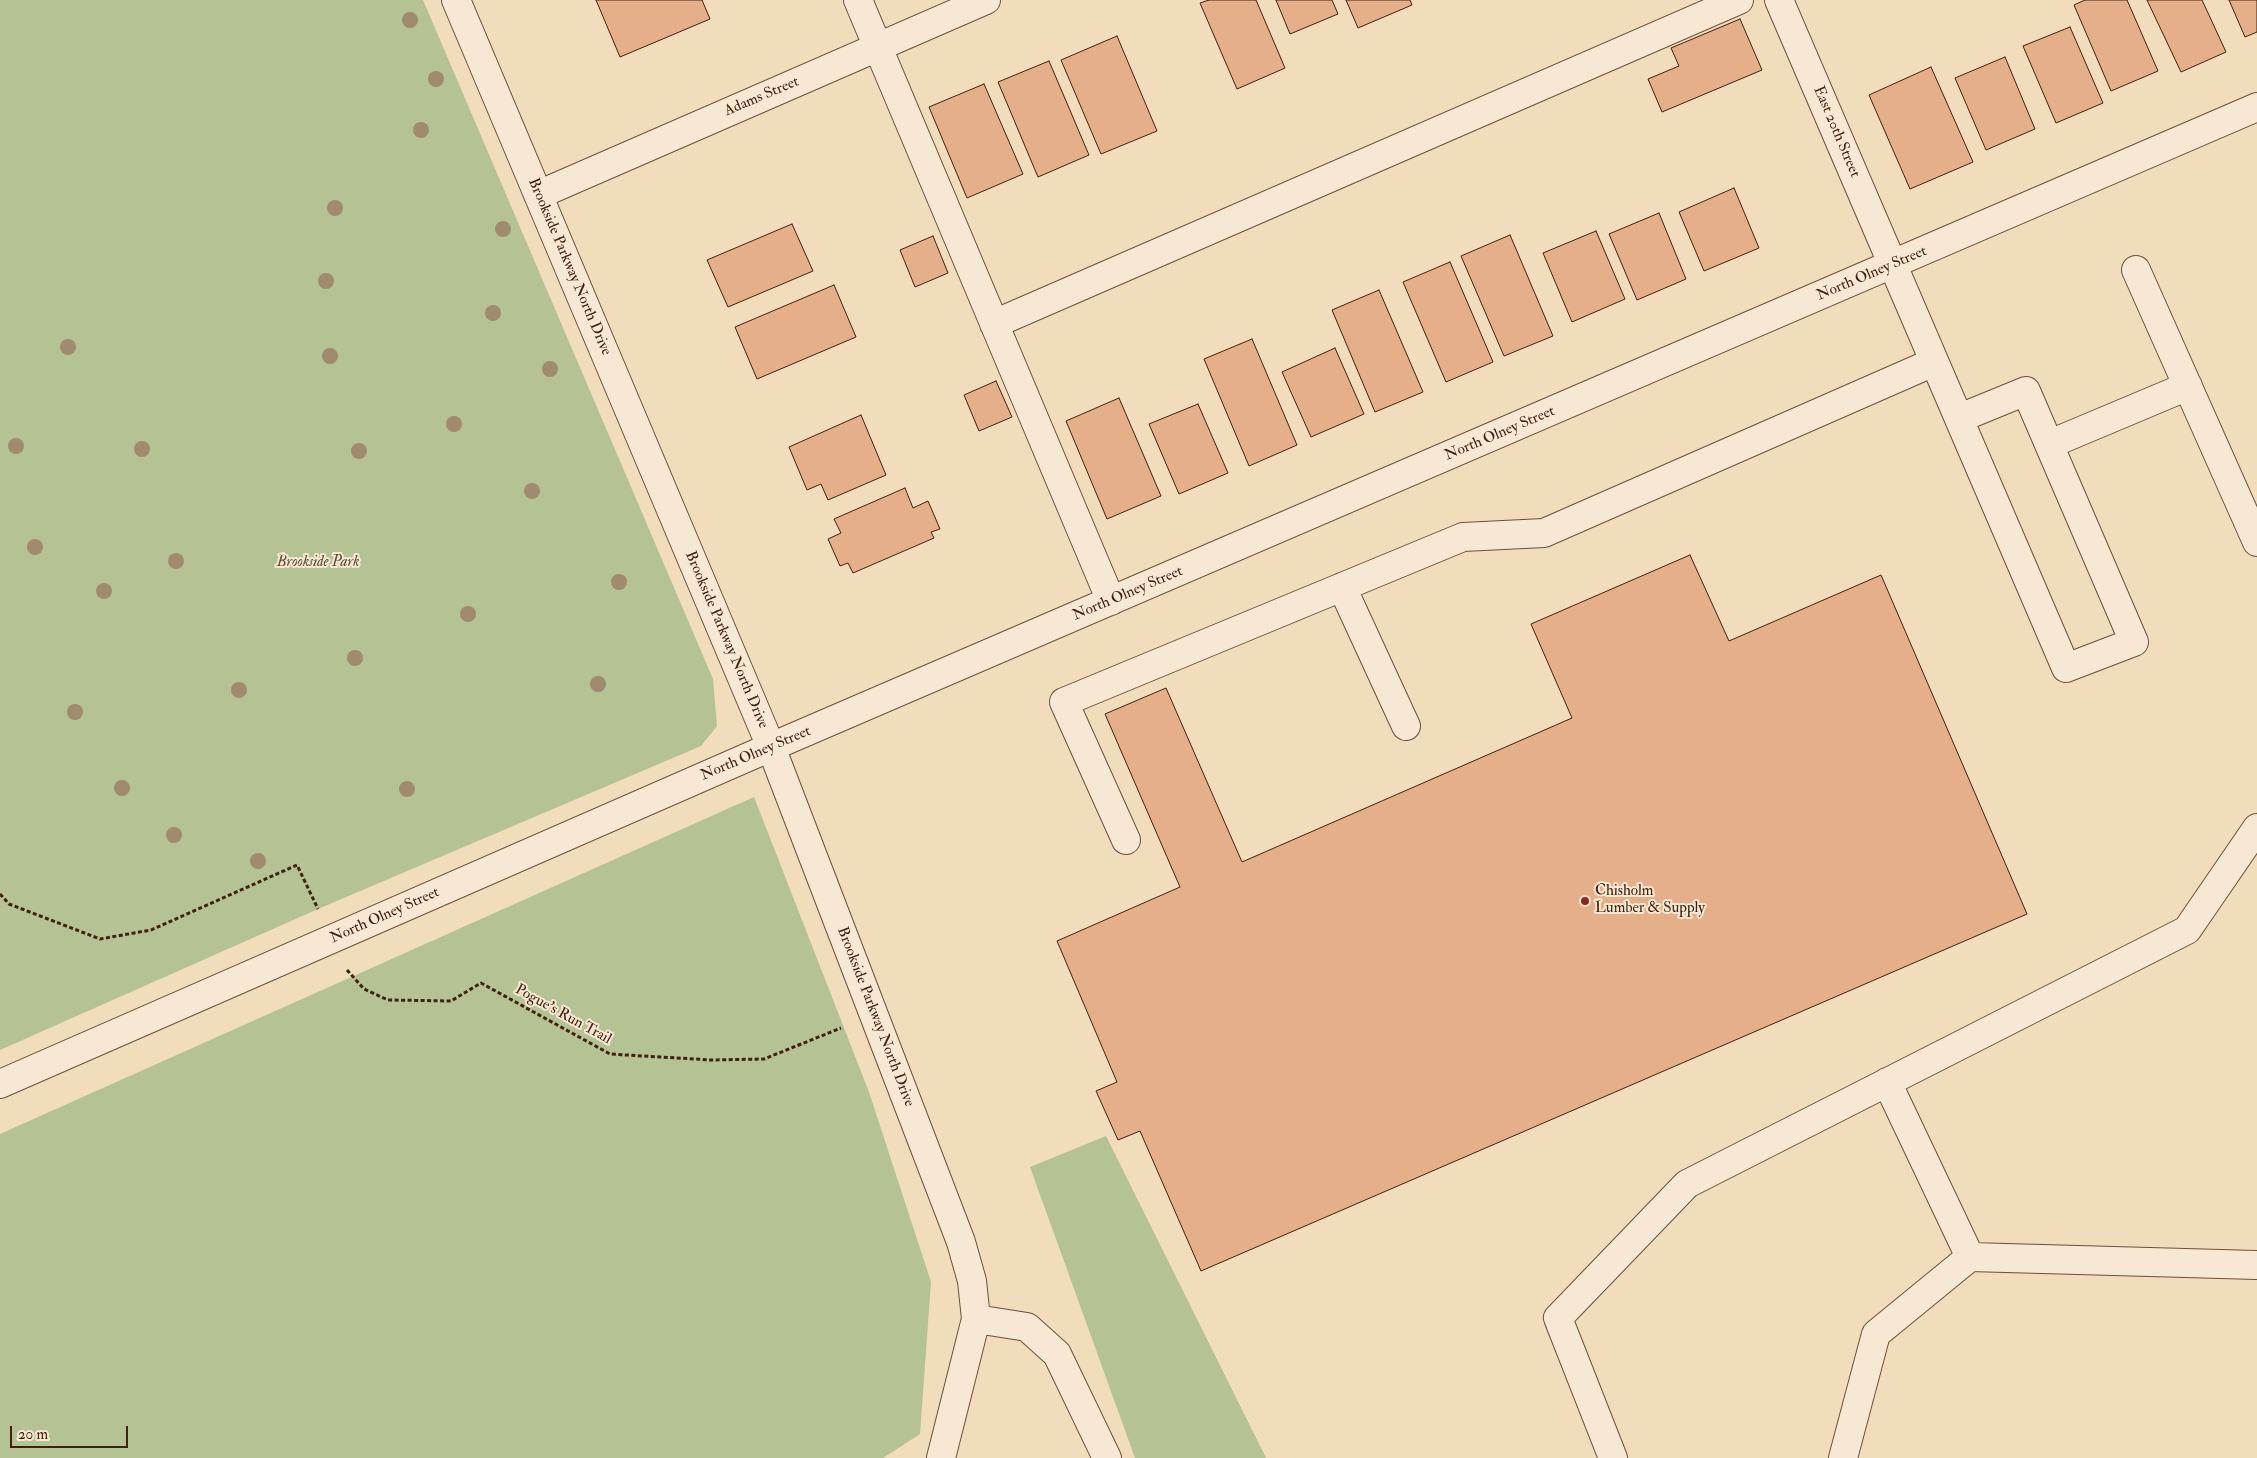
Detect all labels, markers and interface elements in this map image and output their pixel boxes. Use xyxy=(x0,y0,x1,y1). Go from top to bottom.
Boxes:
street label: Adams Street xyxy=(722,73,802,121)
street label: East 20th Street xyxy=(1809,84,1863,180)
street label: Brookside Parkway North Drive xyxy=(523,176,615,358)
street label: North Olney Street xyxy=(1814,243,1930,305)
street label: North Olney Street xyxy=(1442,403,1558,465)
street label: Brookside Parkway North Drive xyxy=(680,549,772,731)
park label: Brookside Park xyxy=(277,554,359,572)
street label: North Olney Street xyxy=(1070,563,1186,625)
street label: North Olney Street xyxy=(698,723,814,785)
place label: Chisholm Lumber & Supply xyxy=(1595,883,1705,918)
street label: North Olney Street xyxy=(328,884,442,948)
marker: Chisholm Lumber & Supply xyxy=(1579,895,1591,907)
street label: Brookside Parkway North Drive xyxy=(832,925,918,1109)
street label: Pogue's Run Trail xyxy=(512,981,614,1049)
scale bar xyxy=(12,1416,130,1448)
text: 20 m xyxy=(18,1425,48,1444)

